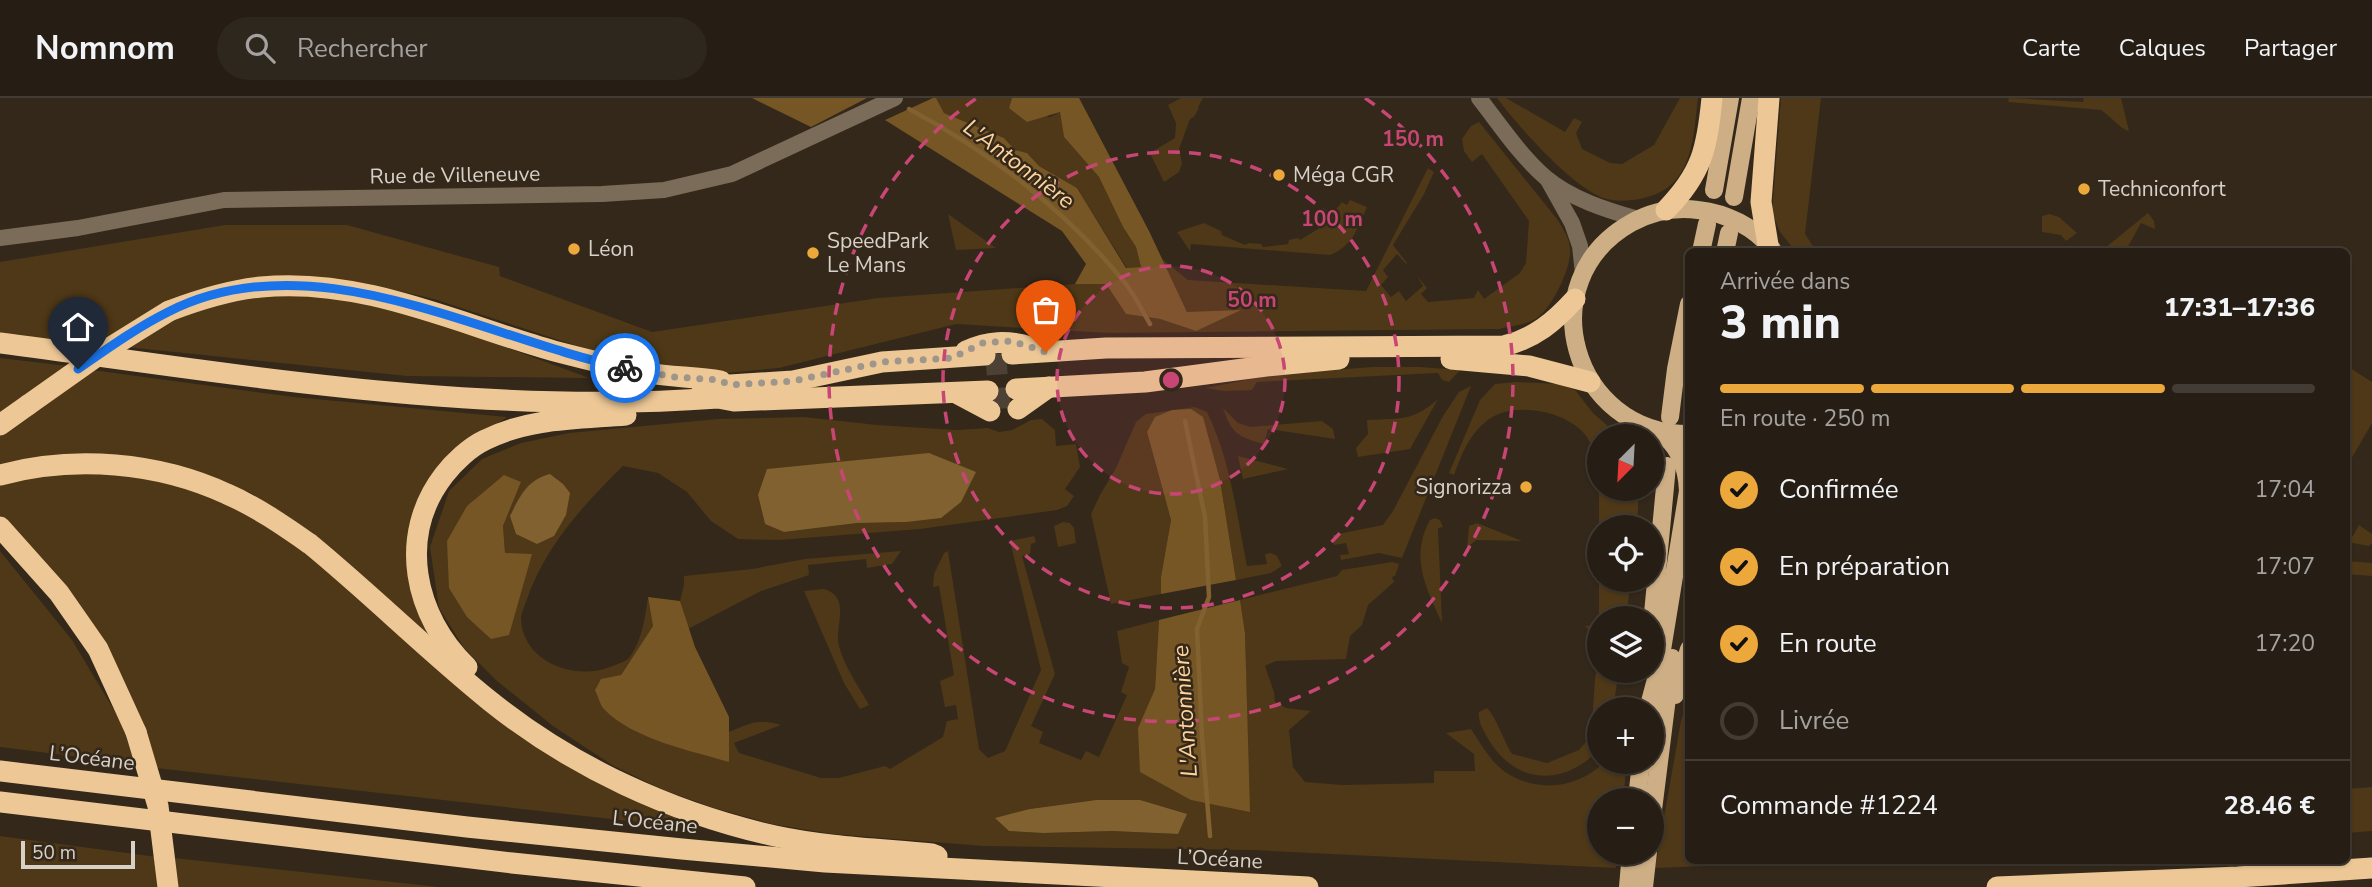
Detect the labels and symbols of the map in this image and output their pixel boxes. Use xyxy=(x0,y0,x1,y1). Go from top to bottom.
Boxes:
water label: L'Antonnière xyxy=(957,112,1081,216)
text: 150 m xyxy=(1382,125,1444,153)
street label: Rue de Villeneuve xyxy=(369,160,541,190)
place label: Méga CGR xyxy=(1293,161,1394,189)
marker: Méga CGR xyxy=(1271,167,1287,183)
place label: Techniconfort xyxy=(2098,175,2226,203)
marker: Techniconfort xyxy=(2076,181,2092,197)
text: 100 m xyxy=(1301,205,1363,233)
place label: SpeedPark Le Mans xyxy=(827,227,929,279)
place label: Léon xyxy=(588,235,634,263)
marker: Léon xyxy=(566,241,582,257)
marker: SpeedPark Le Mans xyxy=(805,245,821,261)
pin xyxy=(1016,280,1076,352)
text: 50 m xyxy=(1227,286,1277,314)
pin xyxy=(48,297,108,369)
courier xyxy=(590,333,660,403)
centre of rings xyxy=(1159,368,1183,392)
north arrow xyxy=(1587,424,1664,500)
place label: Signorizza xyxy=(1415,473,1512,501)
marker: Signorizza xyxy=(1518,479,1534,495)
water label: L'Antonnière xyxy=(1165,644,1205,778)
street label: L’Océane xyxy=(48,739,136,777)
street label: L’Océane xyxy=(611,804,699,840)
scale bar xyxy=(21,838,135,870)
street label: L’Océane xyxy=(1176,843,1264,875)

